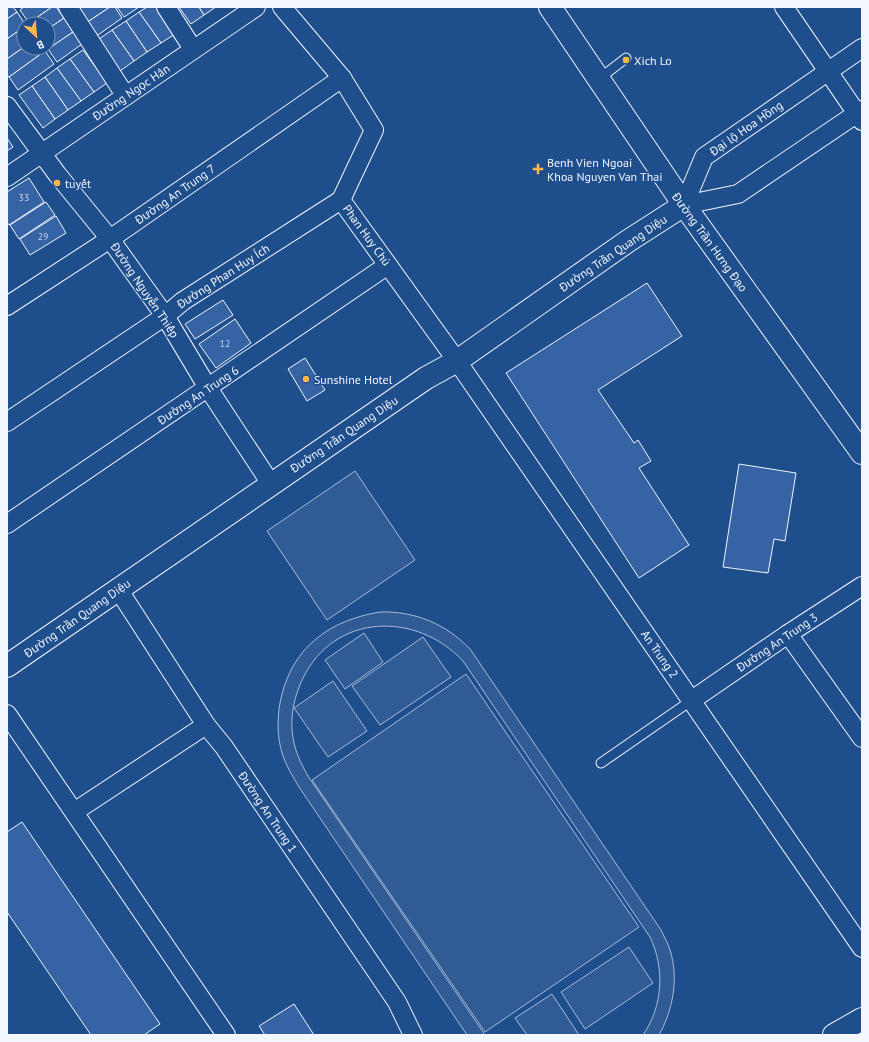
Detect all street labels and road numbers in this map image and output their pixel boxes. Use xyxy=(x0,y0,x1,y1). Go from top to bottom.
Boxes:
street label: Đường Ngọc Hân xyxy=(89,61,173,124)
street label: Đại lộ Hoa Hồng xyxy=(706,97,785,159)
street label: Đường An Trung 7 xyxy=(131,161,218,228)
street label: Đường Trần Hưng Đạo xyxy=(668,189,751,294)
street label: Phan Huy Chú xyxy=(340,202,394,268)
street label: Đường Trần Quang Diệu xyxy=(555,211,670,295)
street label: Đường Nguyễn Thiếp xyxy=(107,239,182,340)
street label: Đường Phan Huy Ích xyxy=(173,240,272,312)
street label: Đường An Trung 6 xyxy=(154,362,241,428)
street label: Đường Trần Quang Diệu xyxy=(286,392,401,476)
street label: Đường Trần Quang Diệu xyxy=(20,576,133,661)
street label: Đường An Trung 3 xyxy=(733,609,820,675)
street label: An Trung 2 xyxy=(638,627,682,681)
street label: Đường An Trung 1 xyxy=(235,768,301,855)

